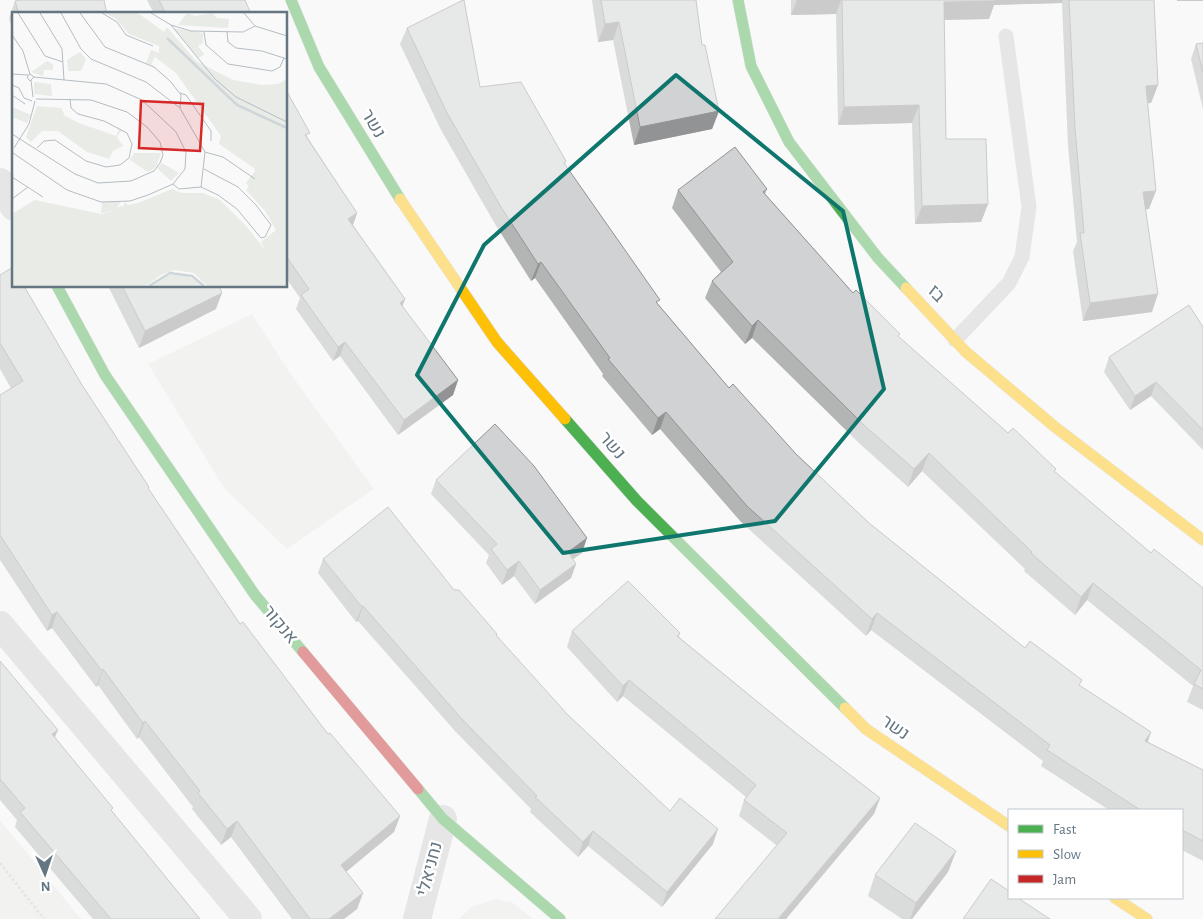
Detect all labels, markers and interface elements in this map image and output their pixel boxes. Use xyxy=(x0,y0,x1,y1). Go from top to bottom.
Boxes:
inset map xyxy=(12,12,288,288)
street label: נשר xyxy=(358,107,388,141)
street label: בז xyxy=(924,282,948,306)
street label: נשר xyxy=(595,429,629,463)
street label: אנקור xyxy=(259,603,301,647)
street label: נשר xyxy=(878,712,912,744)
legend xyxy=(1008,809,1183,899)
text: Fast xyxy=(1053,822,1077,837)
street label: נחניאלי xyxy=(414,840,446,898)
text: Slow xyxy=(1053,847,1081,862)
north arrow xyxy=(20,849,70,899)
text: Jam xyxy=(1053,872,1076,887)
text: N xyxy=(40,879,51,893)

